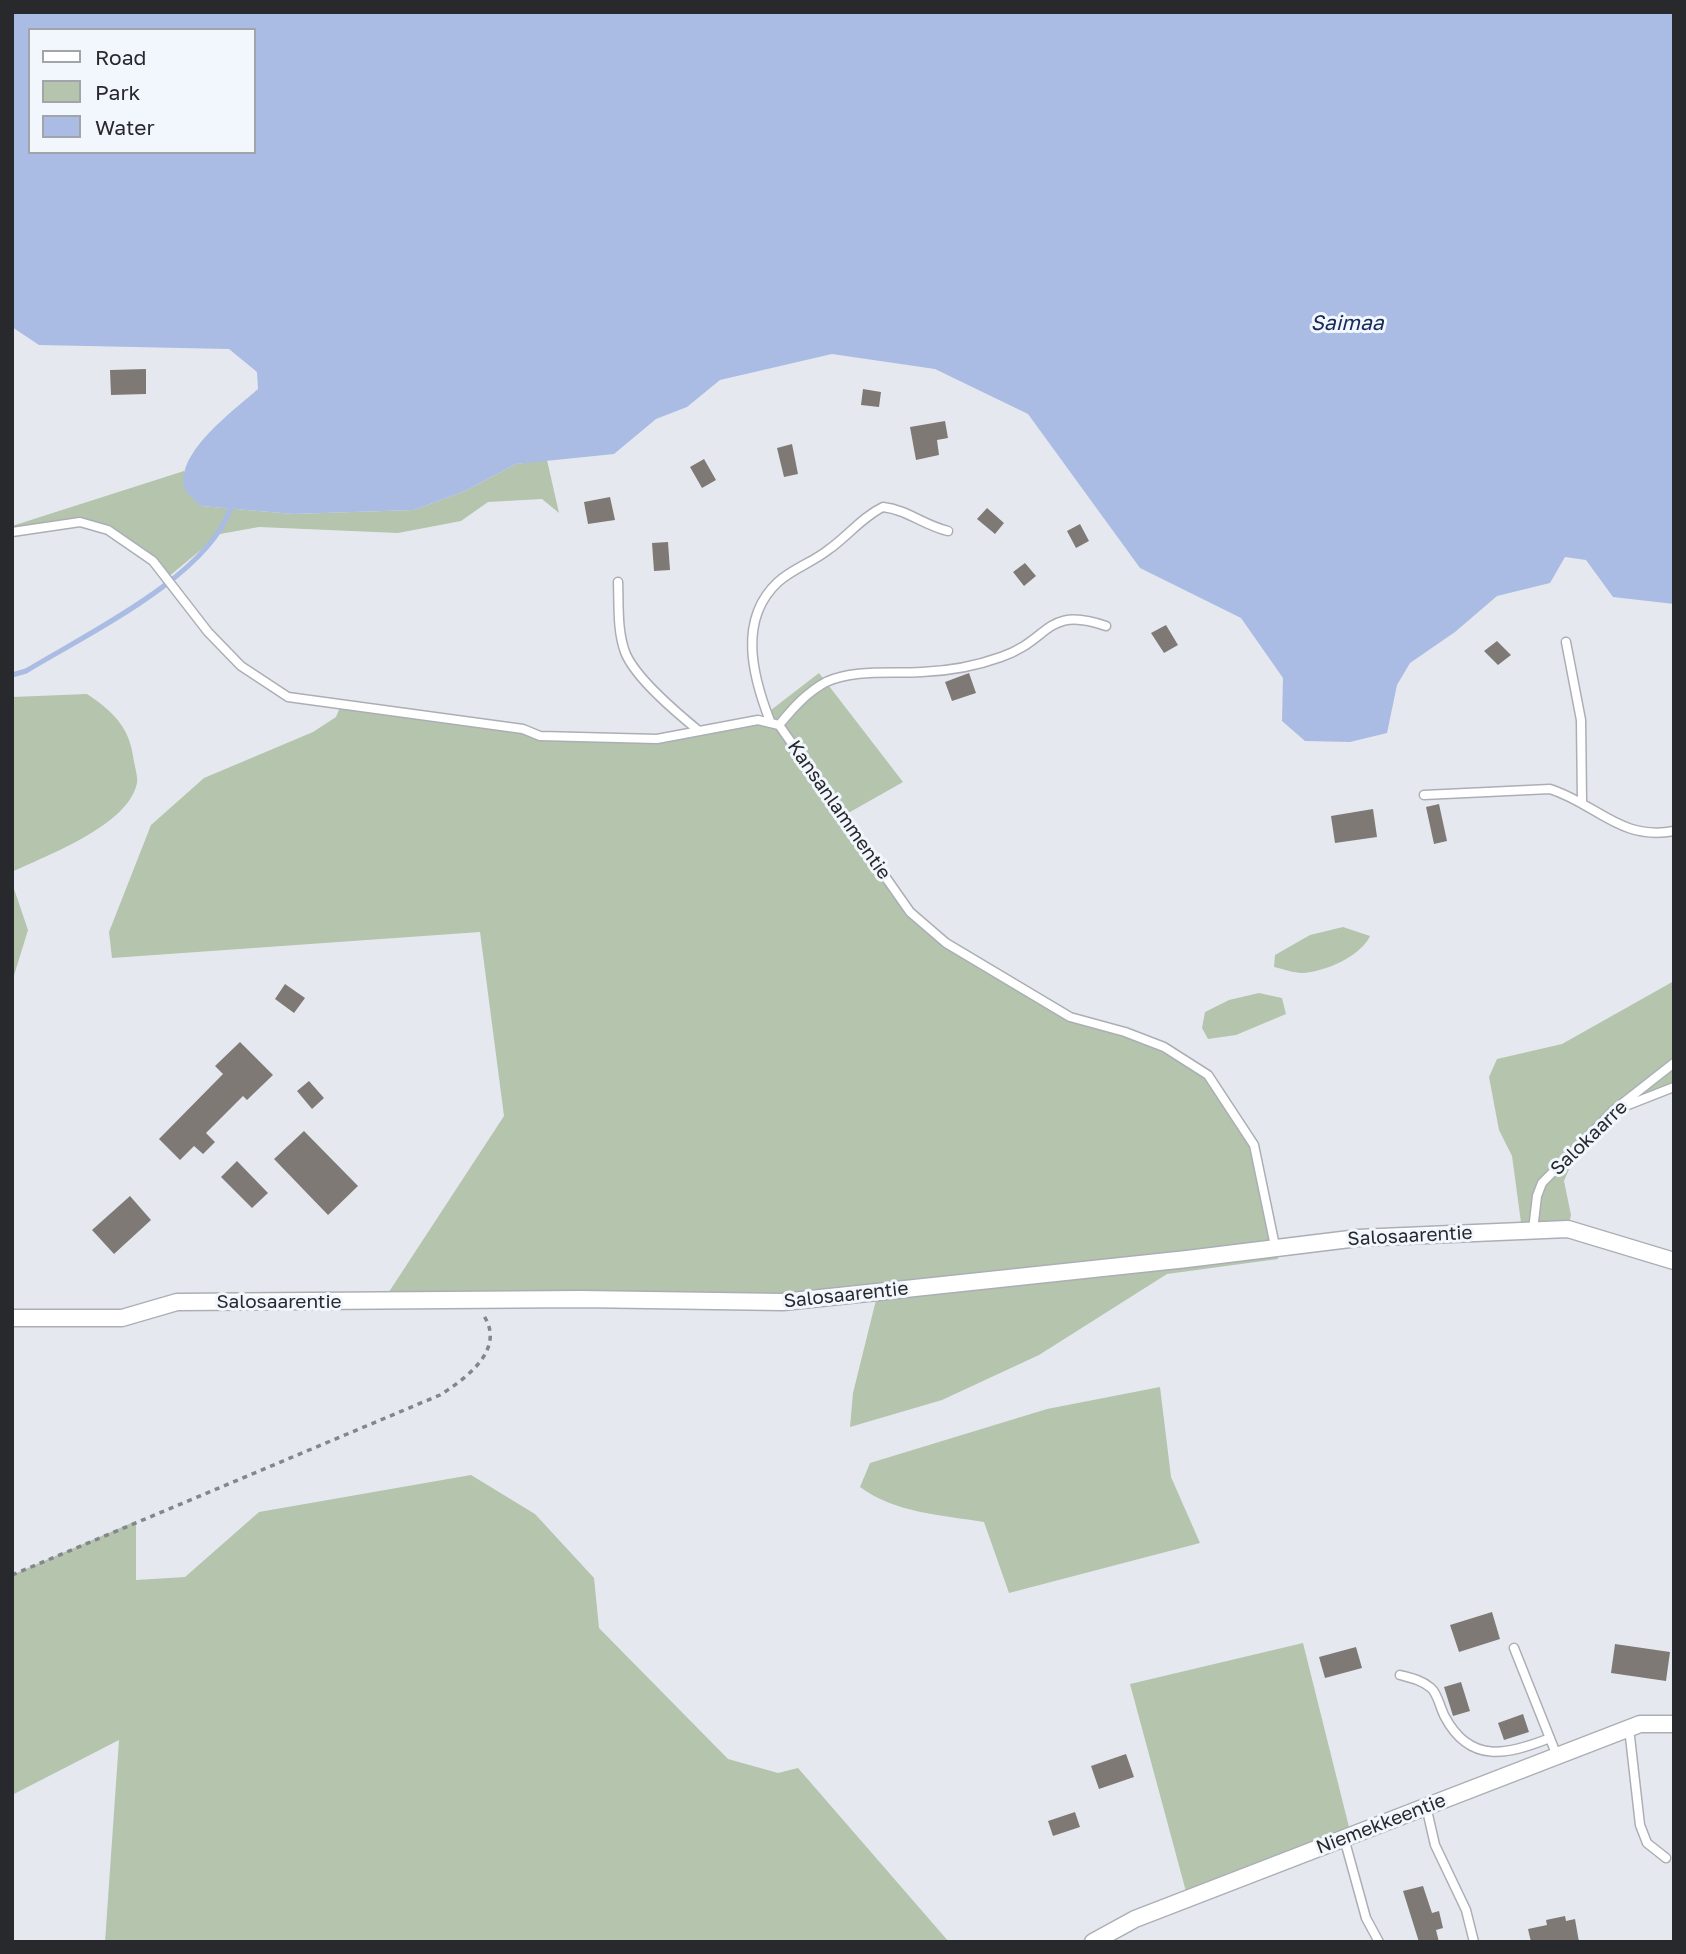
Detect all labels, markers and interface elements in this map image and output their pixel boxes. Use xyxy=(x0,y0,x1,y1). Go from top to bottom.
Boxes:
legend xyxy=(28,28,256,154)
text: Road xyxy=(95,44,146,70)
text: Park xyxy=(95,79,140,105)
text: Water xyxy=(95,114,155,140)
water label: Saimaa xyxy=(1310,310,1384,336)
street label: Kansanlammentie xyxy=(782,736,896,884)
street label: Salokaarre xyxy=(1546,1096,1632,1180)
street label: Salosaarentie xyxy=(1347,1221,1473,1251)
street label: Salosaarentie xyxy=(783,1277,909,1313)
street label: Salosaarentie xyxy=(216,1291,342,1313)
street label: Niemekkeentie xyxy=(1313,1789,1449,1859)

